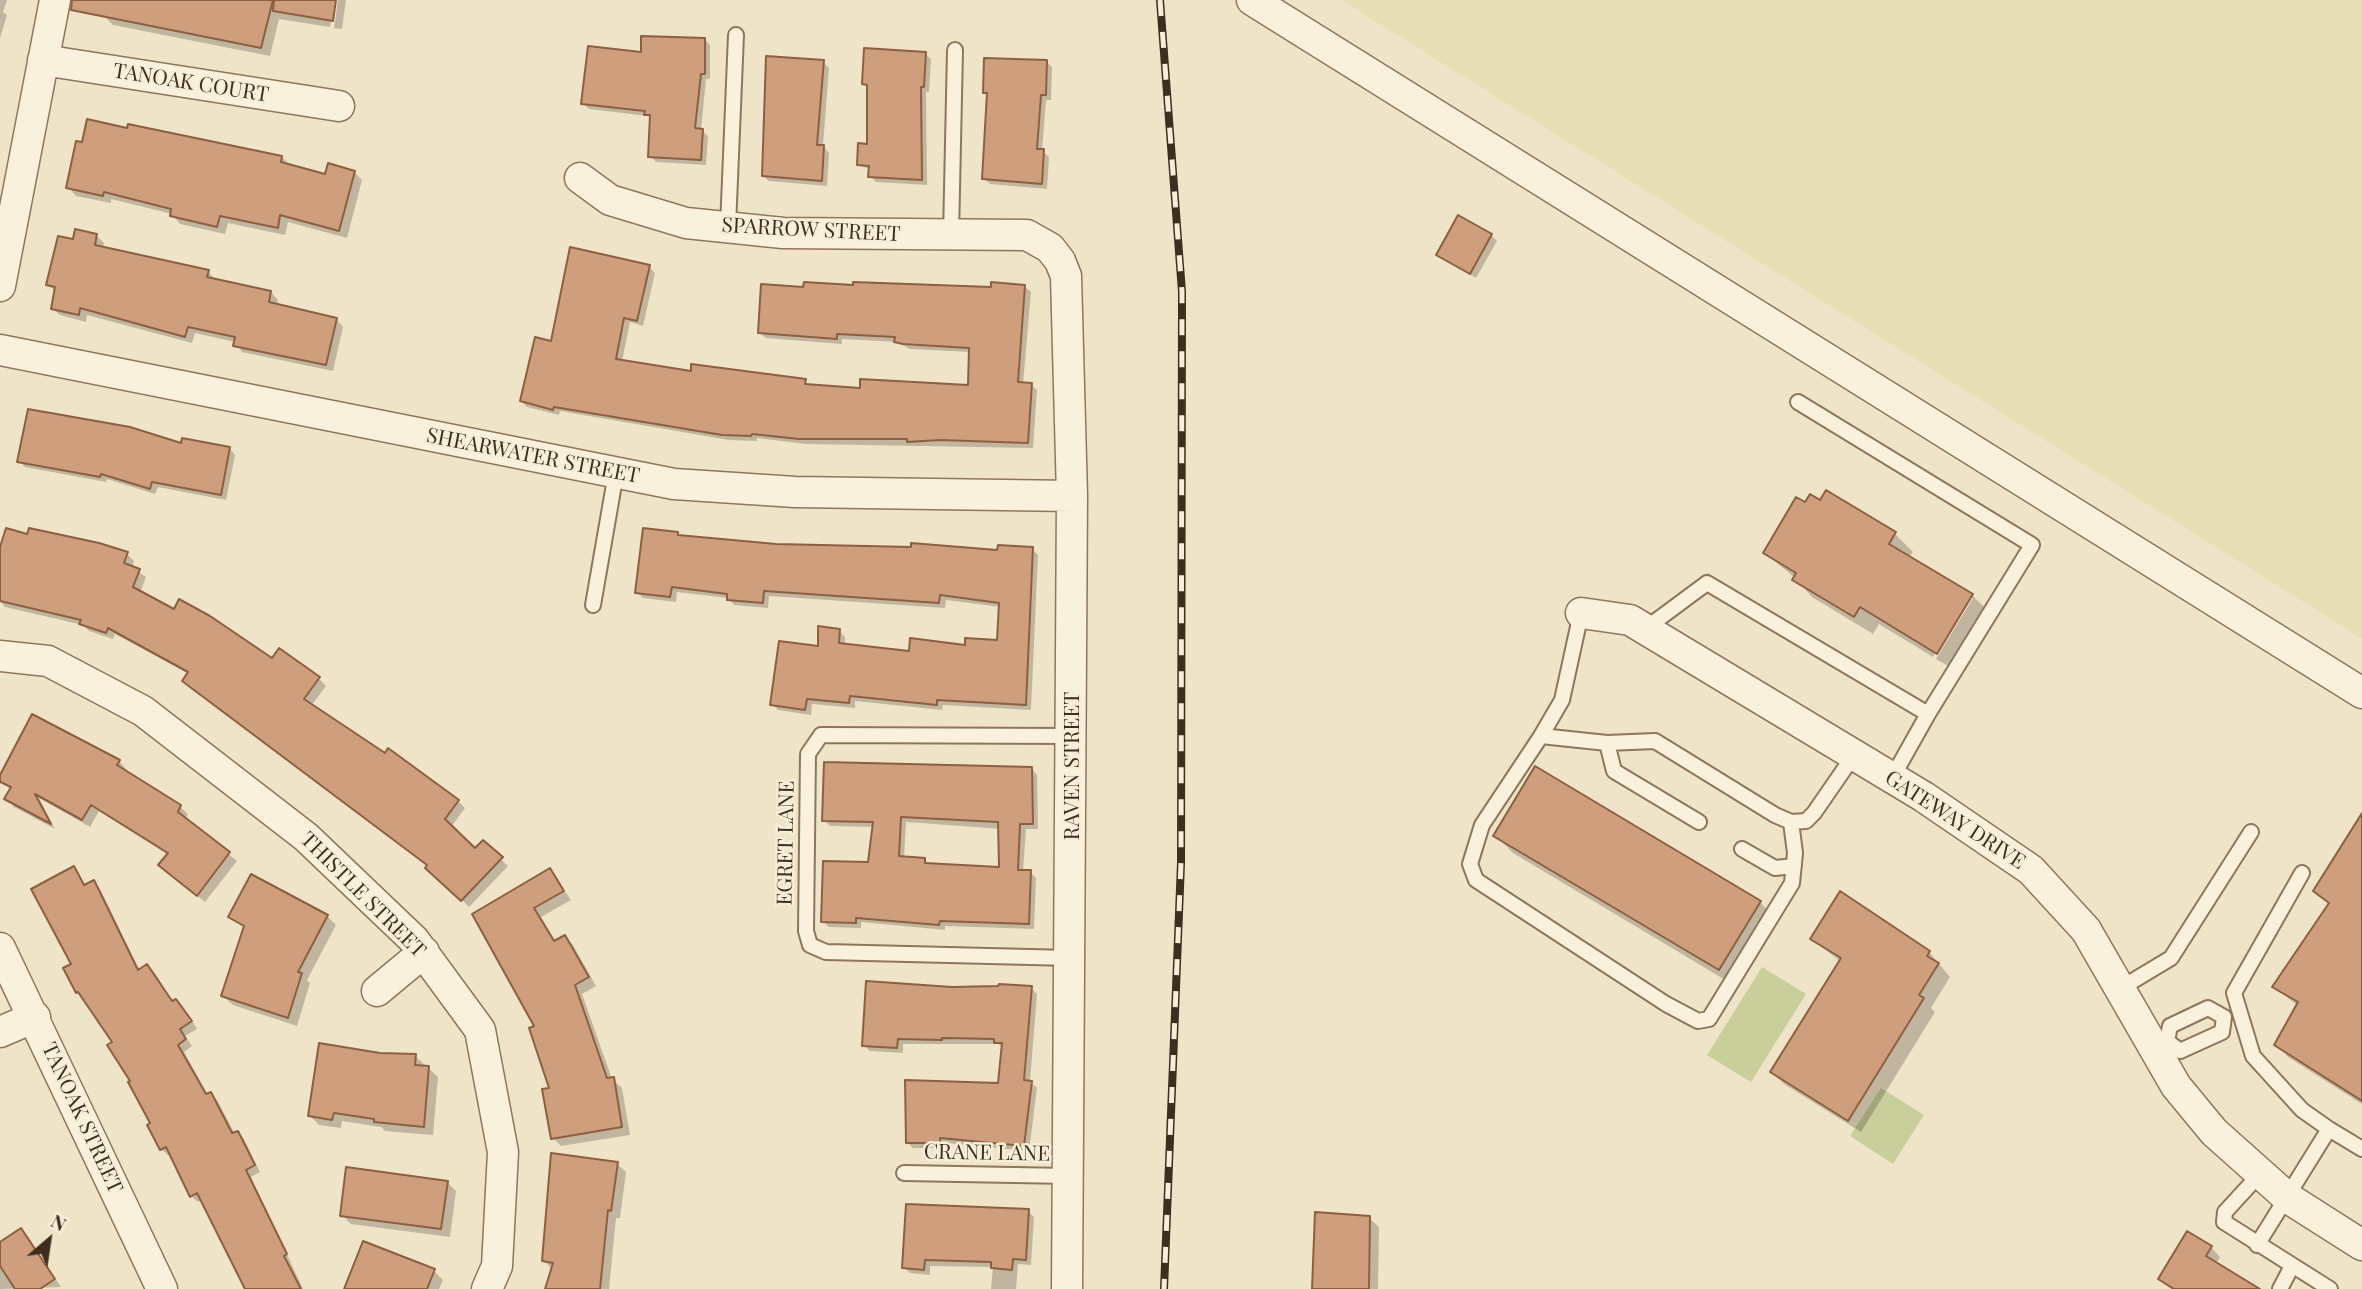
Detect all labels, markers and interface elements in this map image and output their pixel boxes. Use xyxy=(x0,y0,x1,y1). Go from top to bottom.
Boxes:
street label: TANOAK COURT xyxy=(111,58,271,108)
street label: SPARROW STREET xyxy=(721,213,901,247)
street label: SHEARWATER STREET xyxy=(424,423,642,489)
street label: RAVEN STREET xyxy=(1059,692,1085,840)
street label: GATEWAY DRIVE xyxy=(1880,765,2030,875)
street label: EGRET LANE xyxy=(772,780,800,906)
street label: THISTLE STREET xyxy=(295,827,431,963)
street label: TANOAK STREET xyxy=(36,1039,128,1197)
street label: CRANE LANE xyxy=(924,1139,1050,1167)
north arrow xyxy=(14,1205,84,1275)
text: N xyxy=(47,1207,71,1236)

